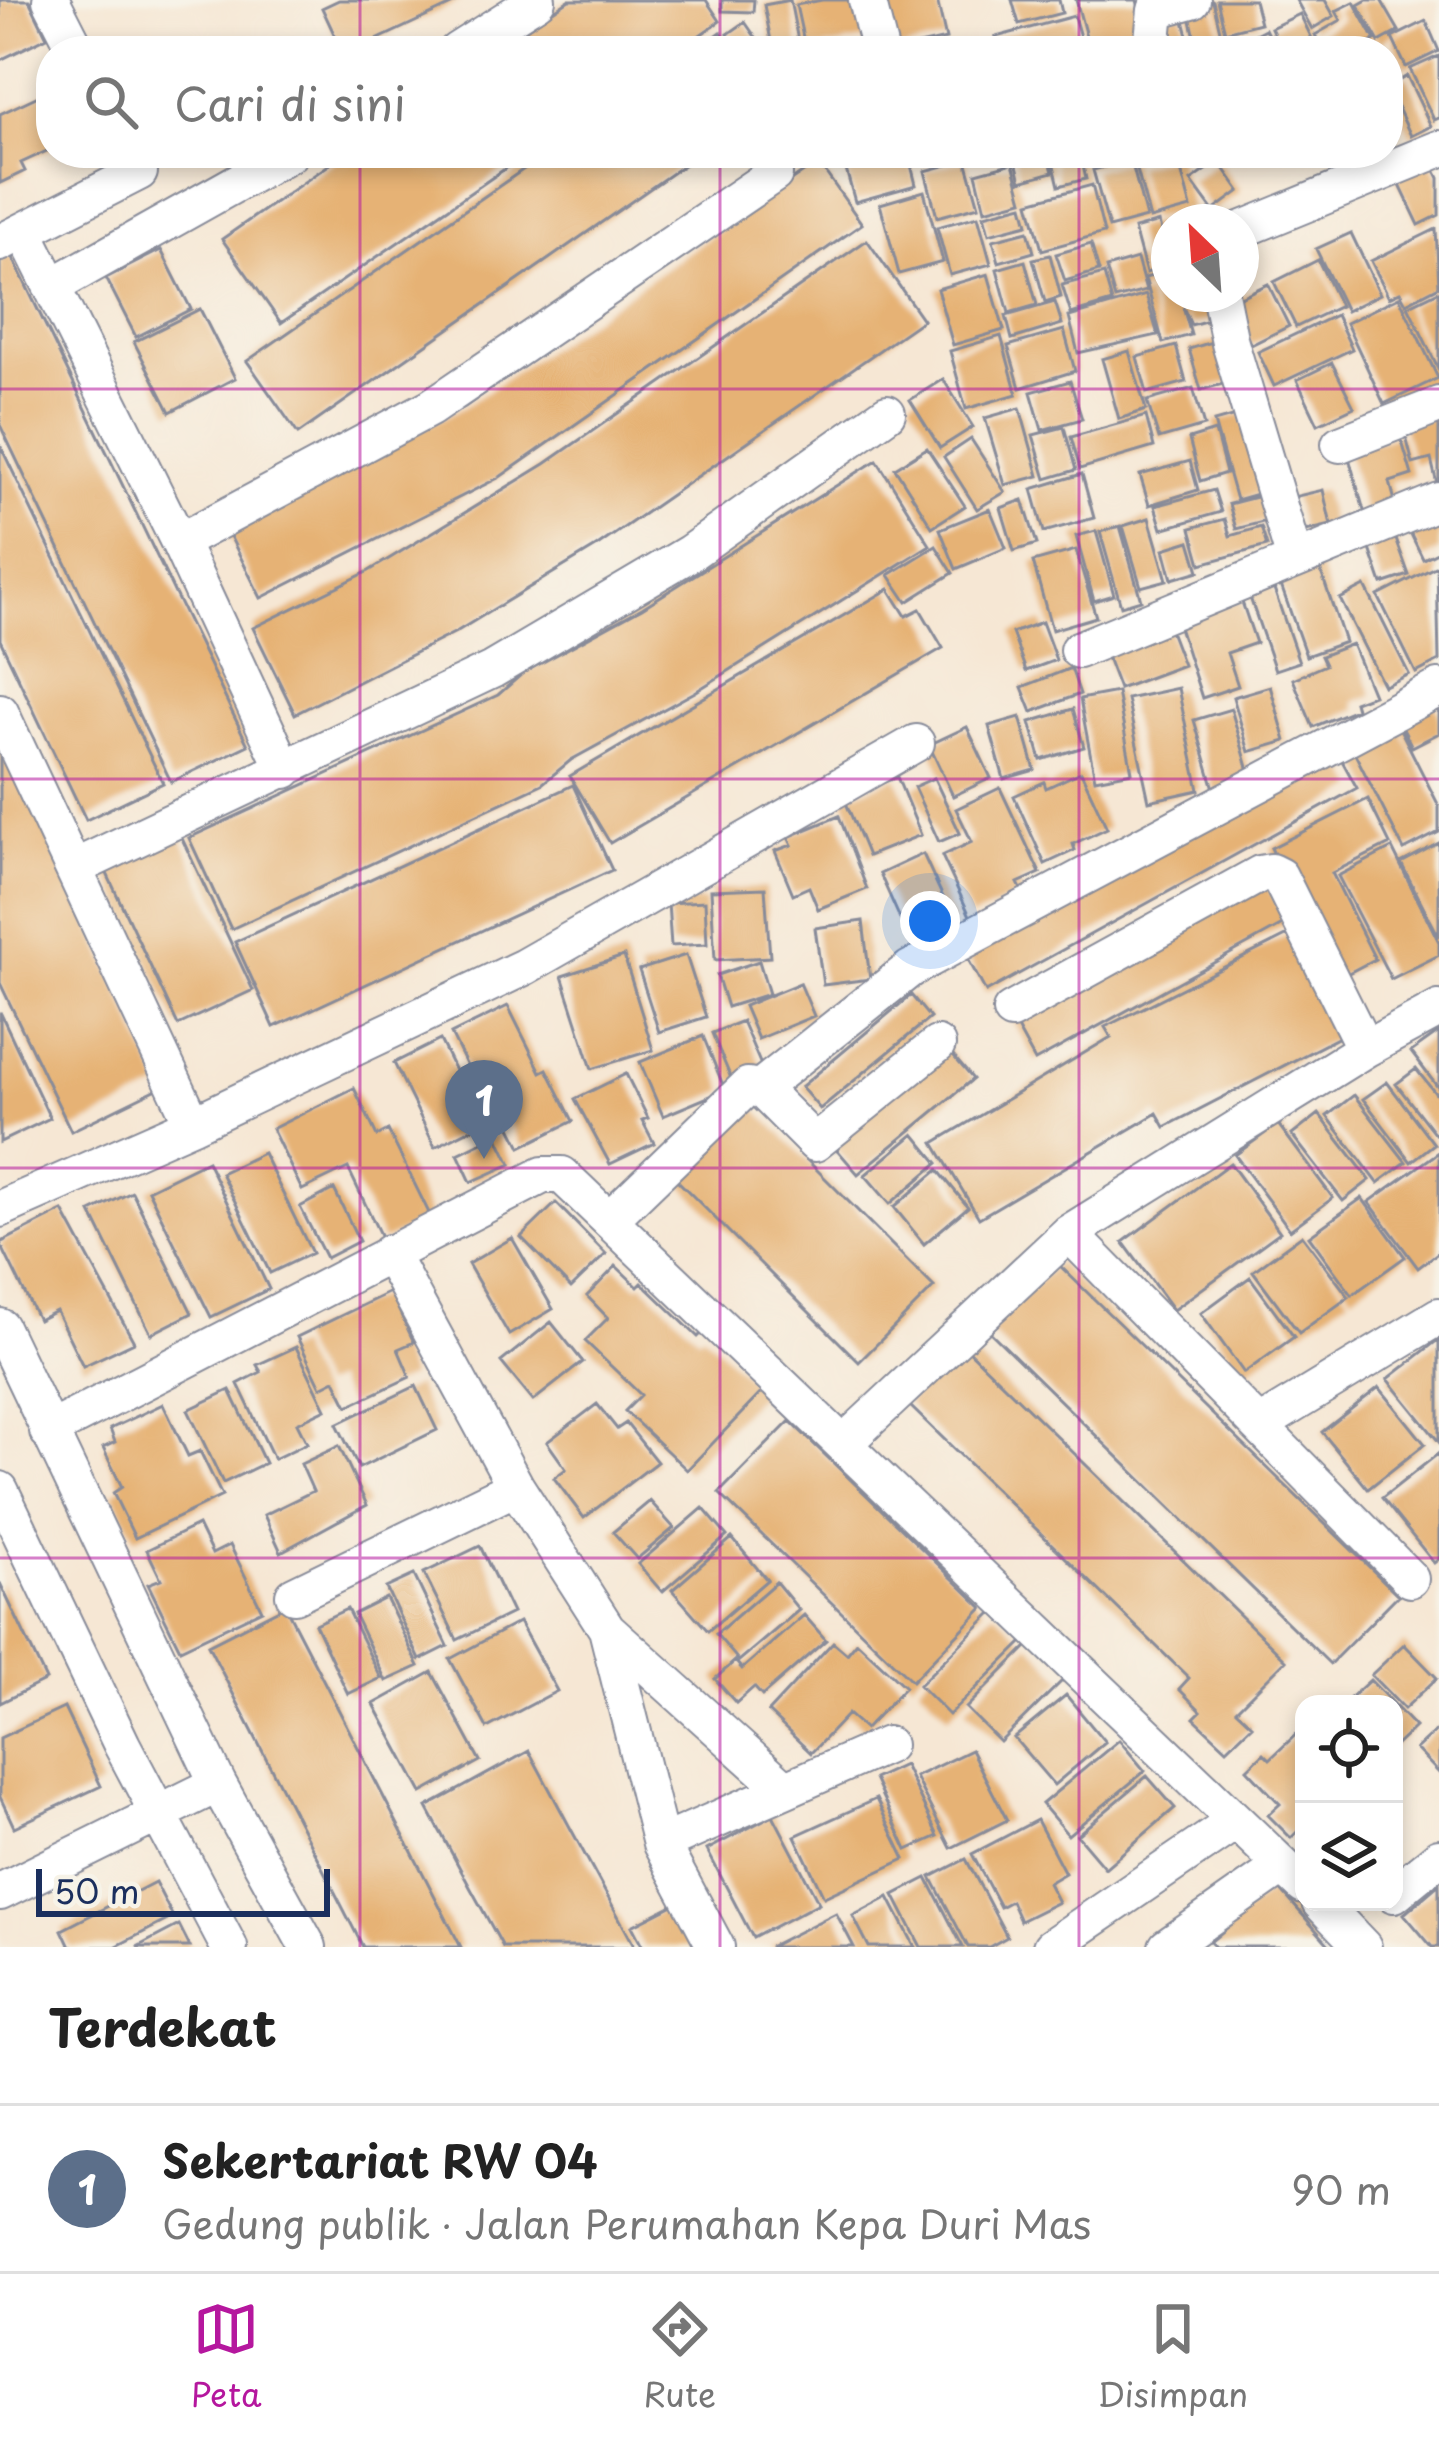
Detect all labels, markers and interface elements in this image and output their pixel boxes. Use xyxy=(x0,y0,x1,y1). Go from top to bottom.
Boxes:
search box xyxy=(36,36,1403,168)
text: Cari di sini xyxy=(174,68,406,136)
icon: search xyxy=(78,69,144,135)
north arrow xyxy=(1151,204,1259,312)
your location xyxy=(900,891,960,951)
pin: 1 xyxy=(445,1060,523,1159)
map controls xyxy=(1295,1695,1403,1911)
button: locate xyxy=(1295,1695,1403,1803)
button: layers xyxy=(1295,1803,1403,1911)
scale bar xyxy=(36,1863,330,1916)
text: 50 m xyxy=(54,1865,140,1915)
text: Terdekat xyxy=(48,1987,277,2064)
text: Sekertariat RW 04 xyxy=(162,2125,598,2193)
text: 1 xyxy=(78,2159,96,2218)
text: 90 m xyxy=(1291,2159,1391,2218)
text: Gedung publik · Jalan Perumahan Kepa Duri Mas xyxy=(162,2193,1091,2252)
tab: Peta xyxy=(191,2296,262,2418)
tab: Rute xyxy=(643,2296,716,2418)
tab: Disimpan xyxy=(1098,2296,1248,2418)

